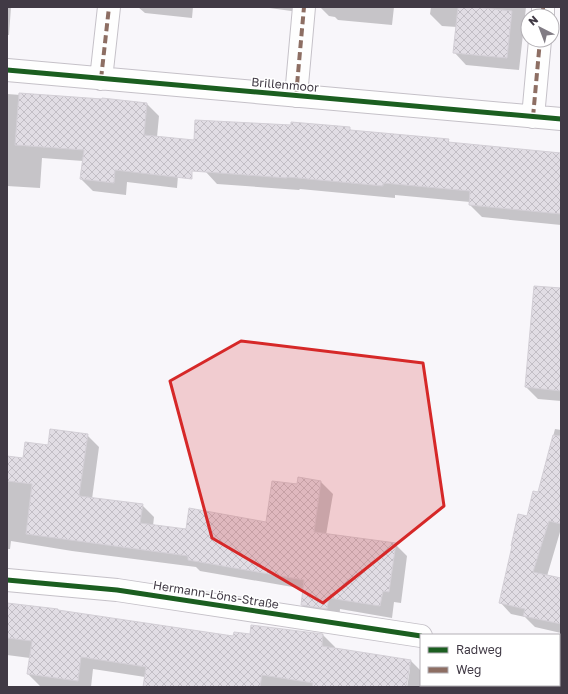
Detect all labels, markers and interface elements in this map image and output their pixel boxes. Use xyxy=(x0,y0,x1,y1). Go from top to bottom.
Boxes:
north arrow xyxy=(520,8,560,48)
text: N xyxy=(526,13,540,28)
street label: Brillenmoor xyxy=(251,74,320,95)
street label: Hermann-Löns-Straße xyxy=(152,577,280,612)
legend xyxy=(420,634,560,686)
text: Radweg xyxy=(456,642,502,657)
text: Weg xyxy=(456,662,481,677)

